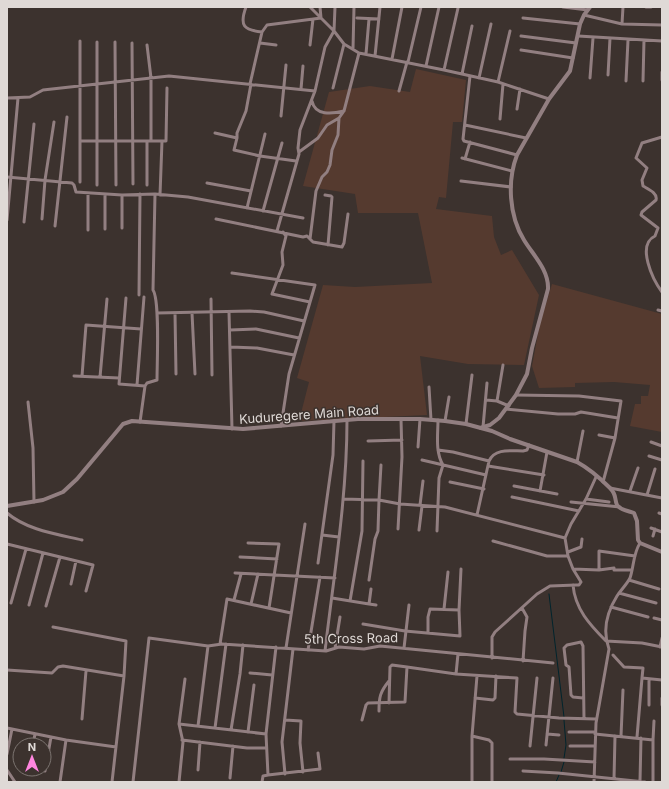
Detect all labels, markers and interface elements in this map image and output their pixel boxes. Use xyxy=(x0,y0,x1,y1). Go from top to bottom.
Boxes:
street label: Kuduregere Main Road xyxy=(238,401,380,427)
street label: 5th Cross Road xyxy=(304,629,398,647)
north arrow xyxy=(12,737,52,777)
text: N xyxy=(28,740,36,754)

